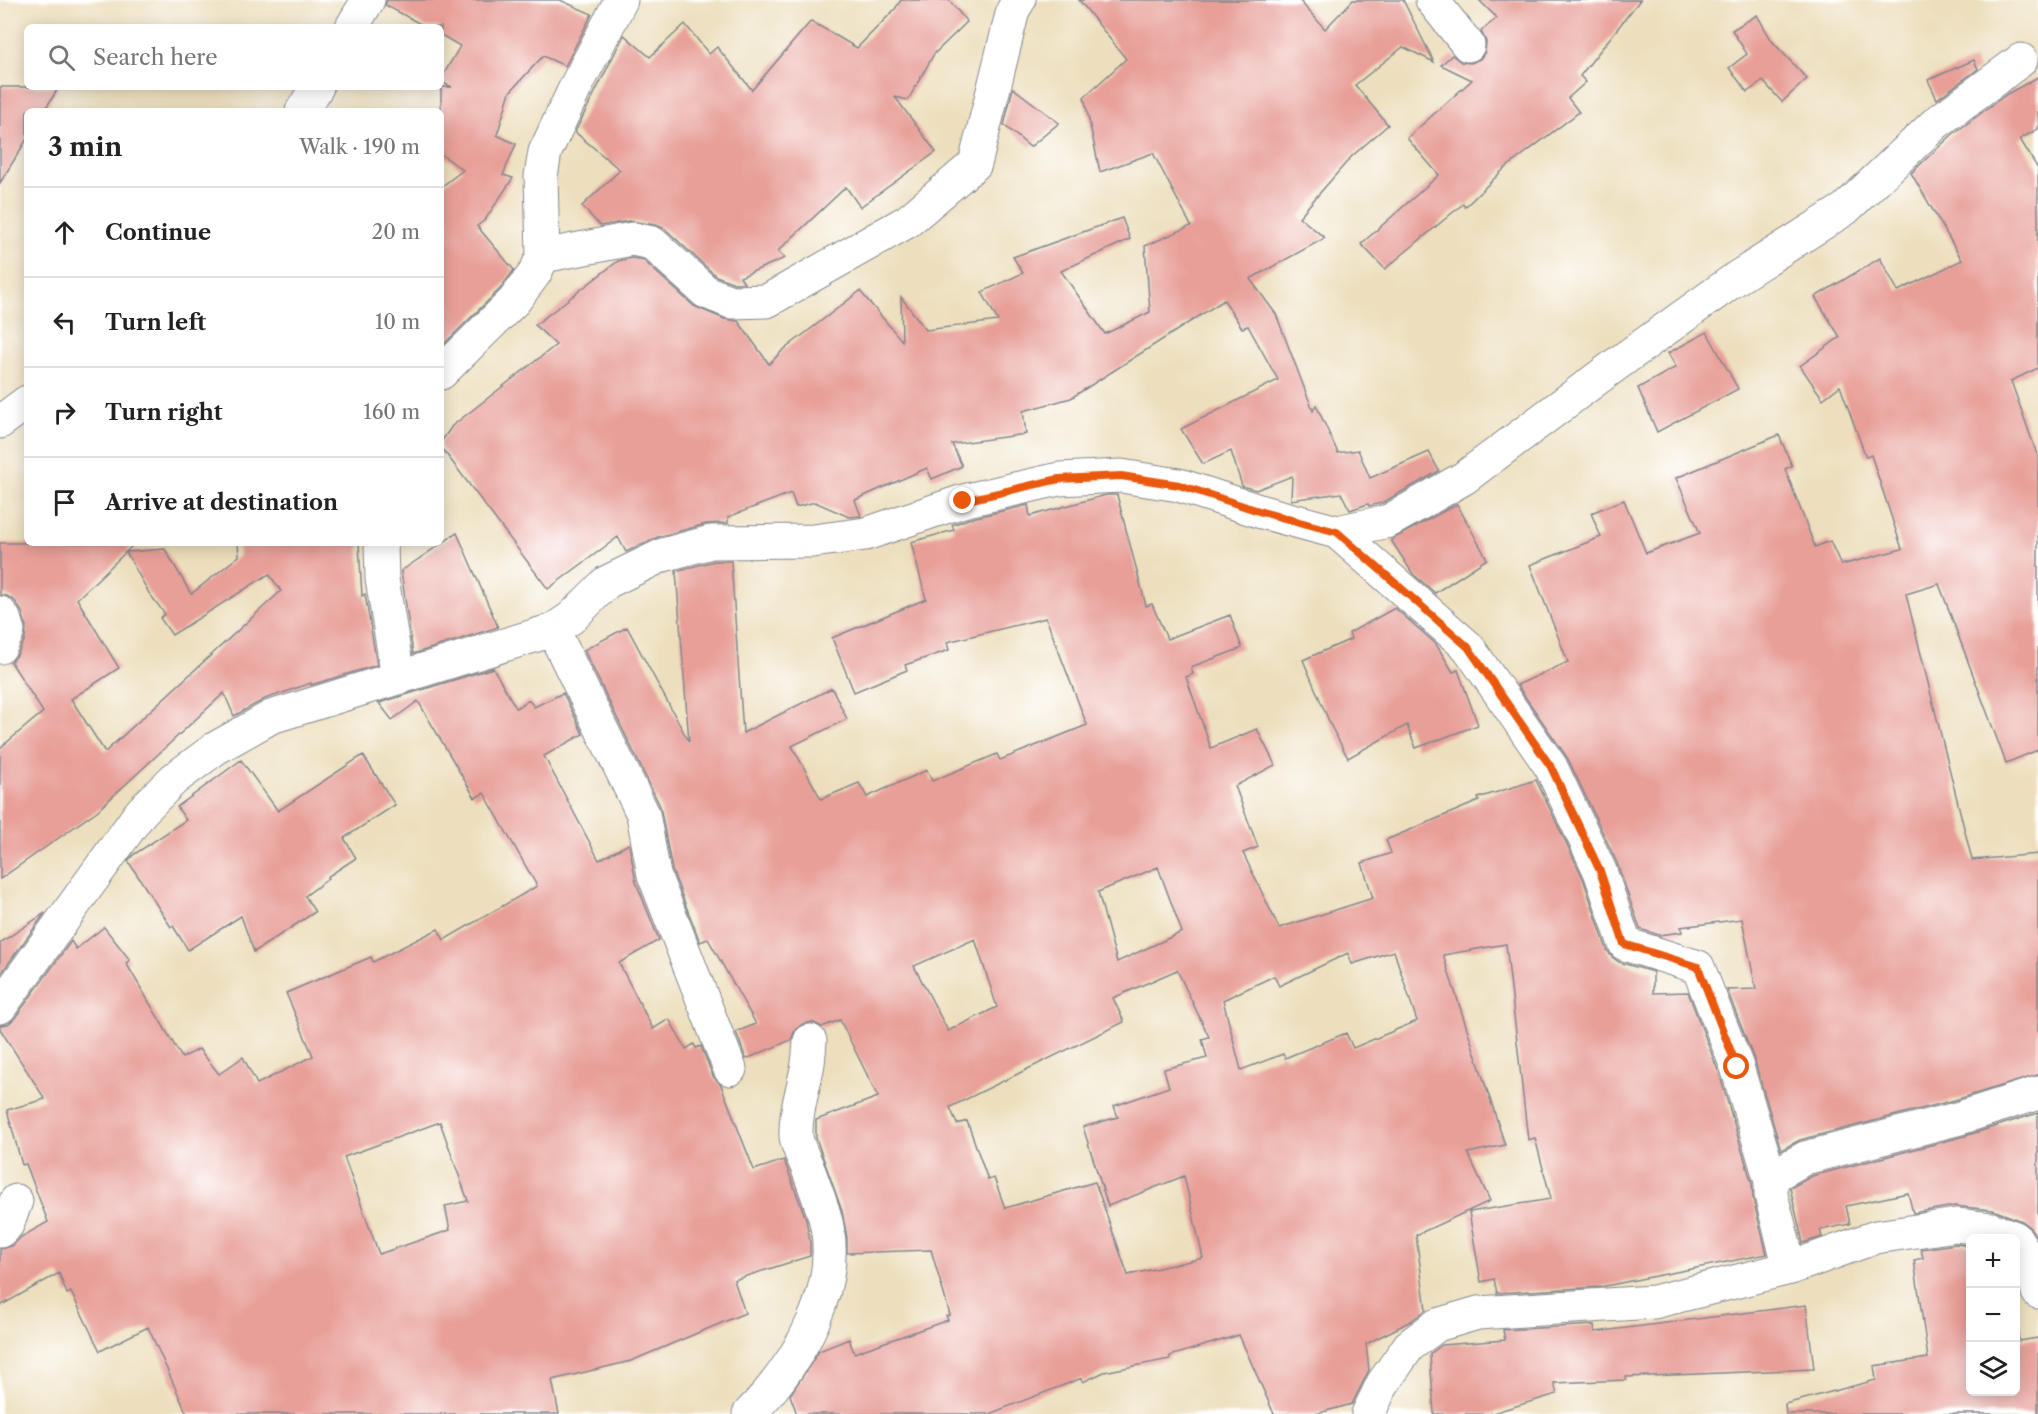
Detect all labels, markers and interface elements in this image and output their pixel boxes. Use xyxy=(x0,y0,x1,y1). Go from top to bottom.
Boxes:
search box xyxy=(24,24,444,90)
icon: search xyxy=(45,41,78,74)
text: Search here xyxy=(93,44,218,71)
text: 3 min xyxy=(48,131,122,163)
text: Walk · 190 m xyxy=(299,135,420,159)
icon: ahead xyxy=(48,216,81,249)
text: Continue xyxy=(105,219,211,246)
text: 20 m xyxy=(372,220,420,244)
icon: left xyxy=(48,306,81,339)
text: Turn left xyxy=(105,309,206,336)
text: 10 m xyxy=(375,310,420,334)
icon: right xyxy=(48,396,81,429)
text: Turn right xyxy=(105,399,223,426)
text: 160 m xyxy=(363,400,420,424)
icon: arrive xyxy=(48,486,81,519)
route end xyxy=(949,487,975,513)
text: Arrive at destination xyxy=(105,489,338,516)
route start xyxy=(1723,1053,1749,1079)
map controls xyxy=(1966,1234,2020,1396)
button: + xyxy=(1966,1234,2020,1288)
button: − xyxy=(1966,1288,2020,1342)
button: layers xyxy=(1966,1342,2020,1396)

